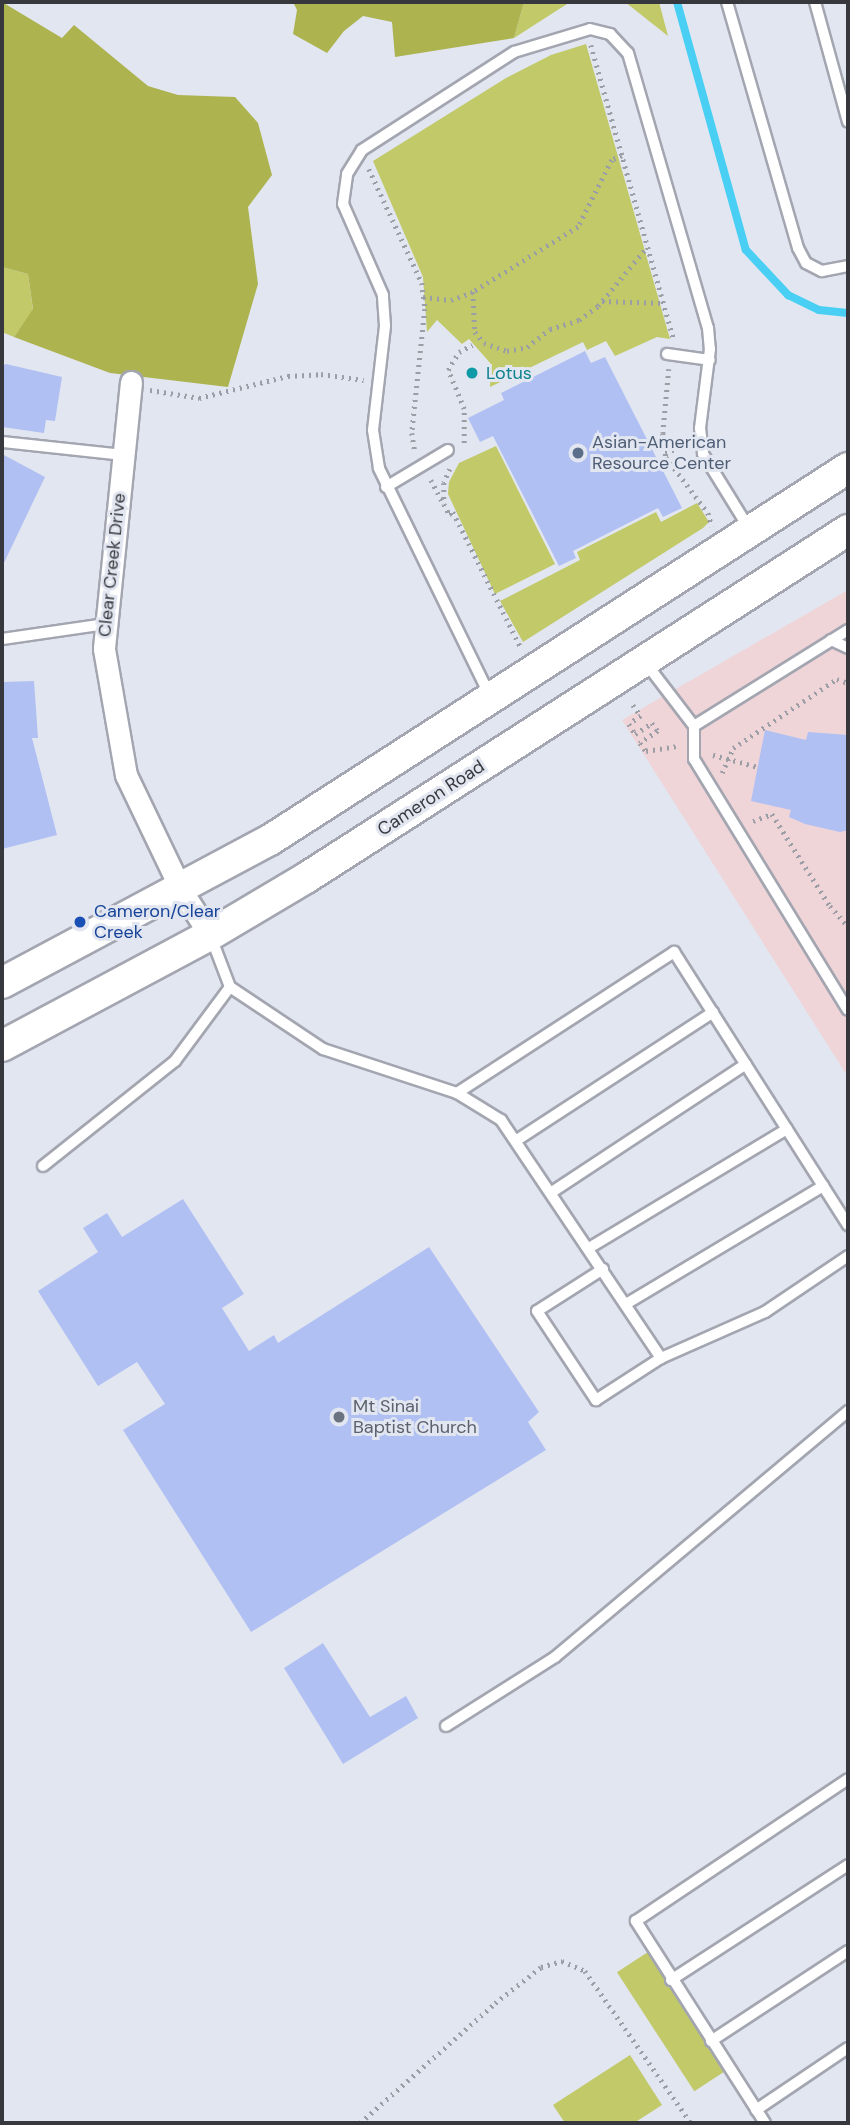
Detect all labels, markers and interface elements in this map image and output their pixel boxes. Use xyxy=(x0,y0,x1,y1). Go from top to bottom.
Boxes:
place label: Lotus xyxy=(486,362,532,384)
marker: Lotus xyxy=(464,365,480,381)
place label: Asian-American Resource Center xyxy=(592,432,731,474)
marker: Asian-American Resource Center xyxy=(570,445,586,461)
street label: Clear Creek Drive xyxy=(94,492,130,638)
street label: Cameron Road xyxy=(374,755,488,841)
place label: Cameron/Clear Creek xyxy=(94,901,220,944)
marker: Cameron/Clear Creek xyxy=(72,914,88,930)
place label: Mt Sinai Baptist Church xyxy=(353,1396,477,1438)
marker: Mt Sinai Baptist Church xyxy=(331,1409,347,1425)

